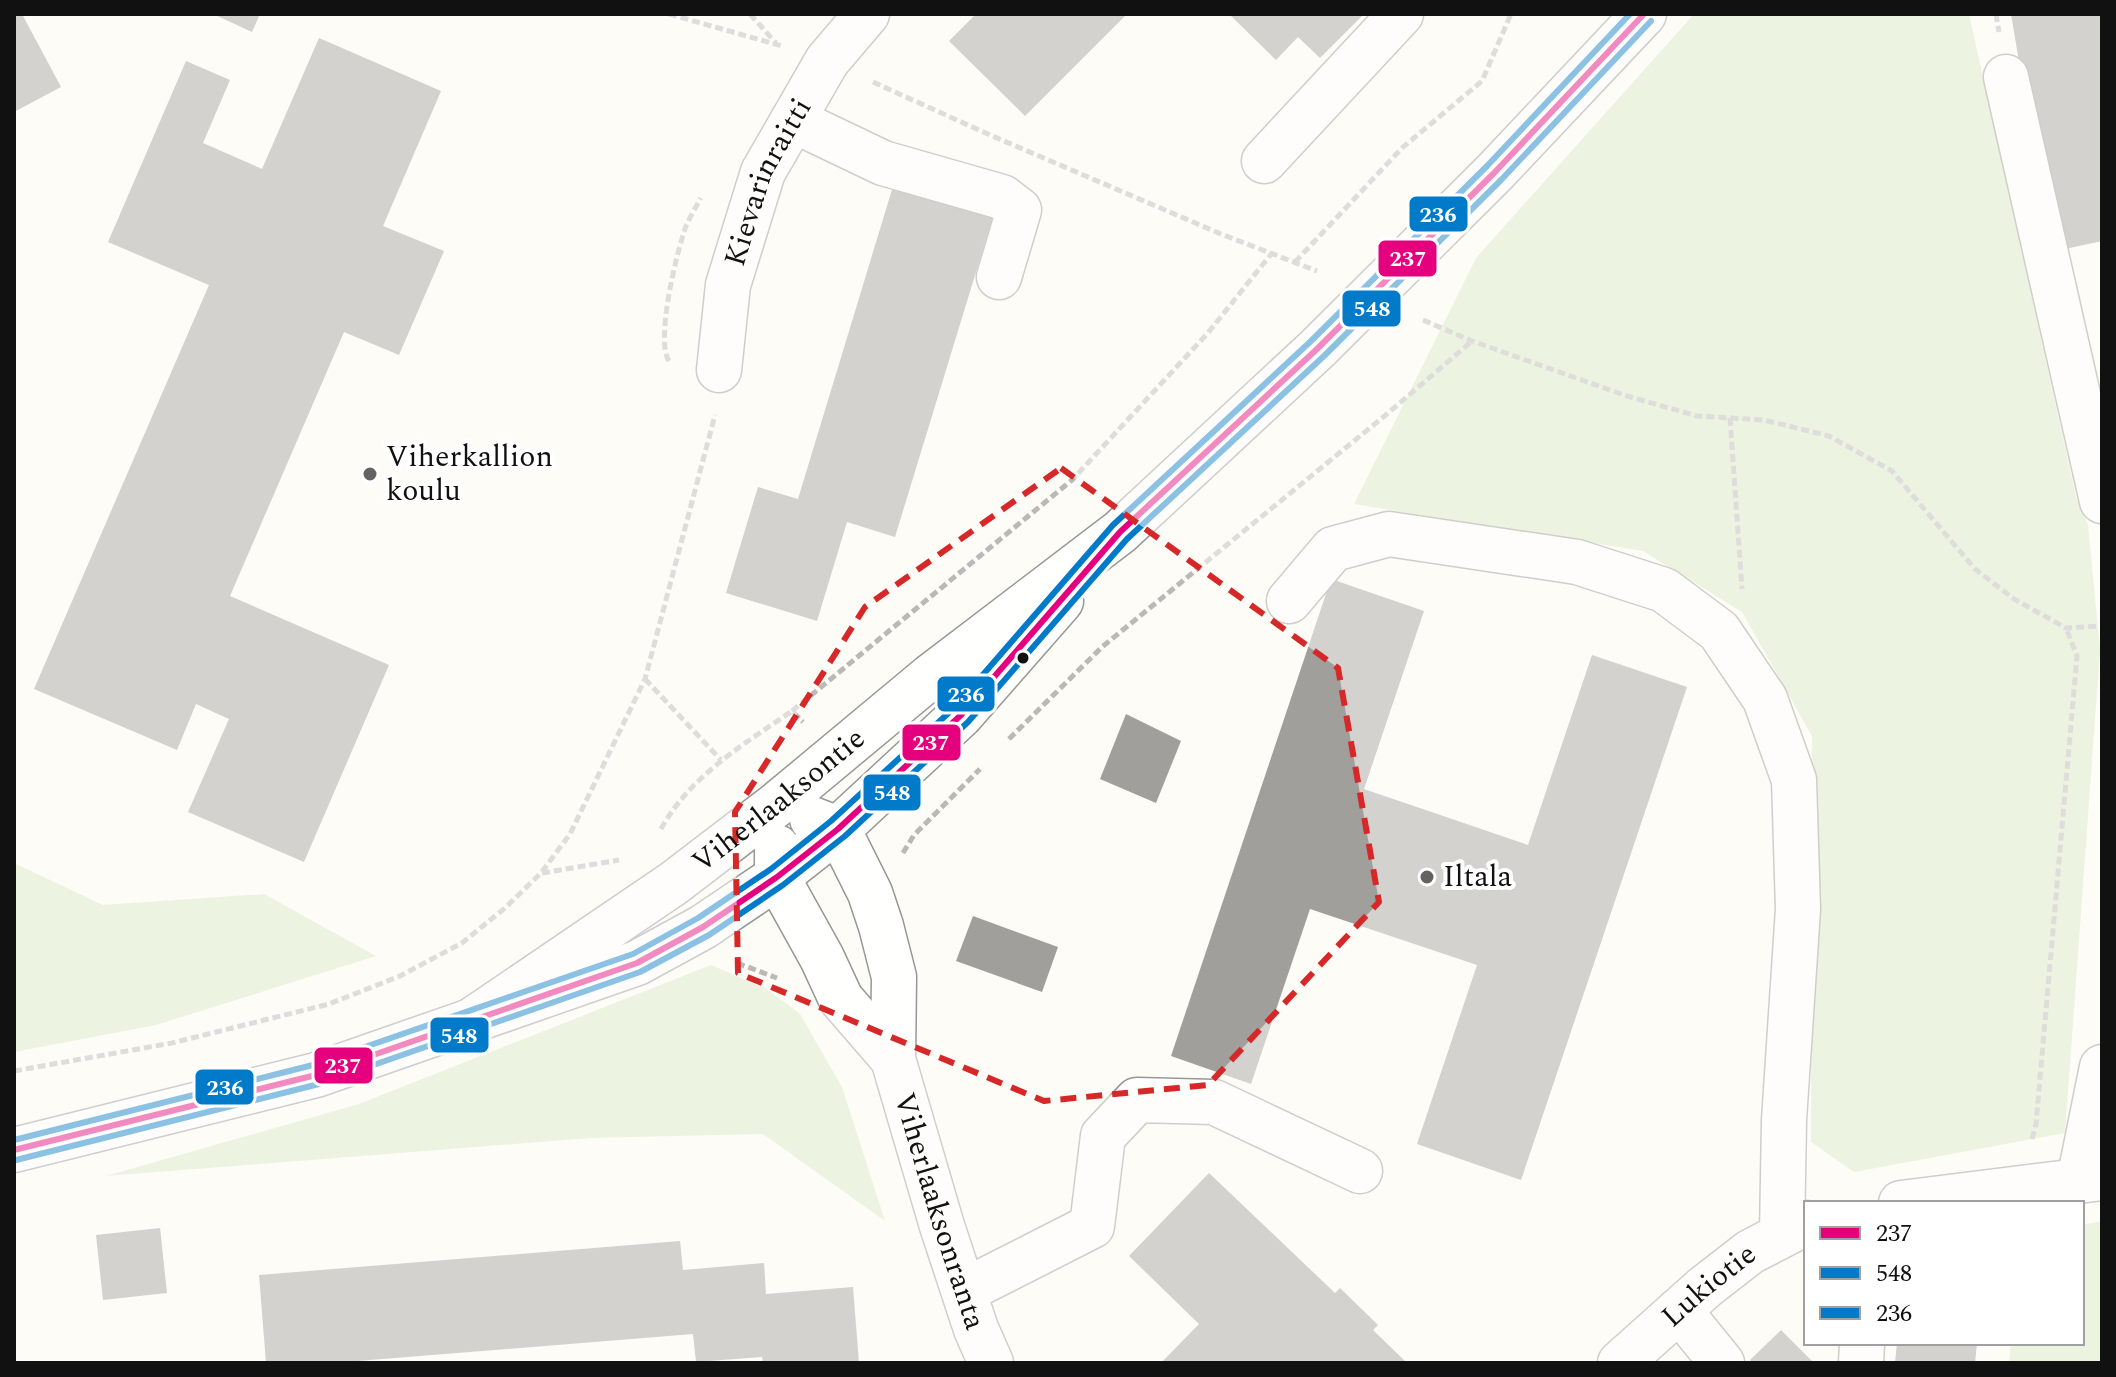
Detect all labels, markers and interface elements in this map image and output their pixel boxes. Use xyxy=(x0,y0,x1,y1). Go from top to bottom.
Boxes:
street label: Kievarinraitti xyxy=(712,89,824,272)
line badge: 236 xyxy=(1408,195,1469,233)
text: 236 xyxy=(1419,199,1457,232)
line badge: 237 xyxy=(1377,239,1438,278)
text: 237 xyxy=(1389,243,1427,276)
line badge: 548 xyxy=(1341,289,1402,328)
text: 548 xyxy=(1353,293,1391,326)
place label: Viherkallion koulu xyxy=(386,434,553,514)
marker: Viherkallion koulu xyxy=(361,465,379,483)
unlabelled marker xyxy=(1015,650,1031,666)
line badge: 236 xyxy=(936,675,996,713)
text: 236 xyxy=(947,679,985,712)
street label: Viherlaaksontie xyxy=(682,717,876,884)
line badge: 237 xyxy=(901,723,962,762)
text: 237 xyxy=(912,727,950,760)
line badge: 548 xyxy=(862,773,922,812)
text: 548 xyxy=(873,777,911,810)
place label: Iltala xyxy=(1443,854,1512,900)
marker: Iltala xyxy=(1418,868,1436,886)
line badge: 548 xyxy=(429,1016,490,1054)
text: 548 xyxy=(440,1020,478,1053)
line badge: 237 xyxy=(313,1046,374,1085)
text: 237 xyxy=(324,1050,362,1083)
line badge: 236 xyxy=(194,1068,255,1106)
text: 236 xyxy=(206,1072,244,1105)
street label: Viherlaaksonranta xyxy=(881,1087,998,1336)
legend xyxy=(1804,1201,2084,1345)
text: 237 xyxy=(1876,1216,1912,1252)
street label: Lukiotie xyxy=(1651,1232,1767,1339)
text: 548 xyxy=(1876,1256,1912,1292)
text: 236 xyxy=(1876,1296,1912,1332)

